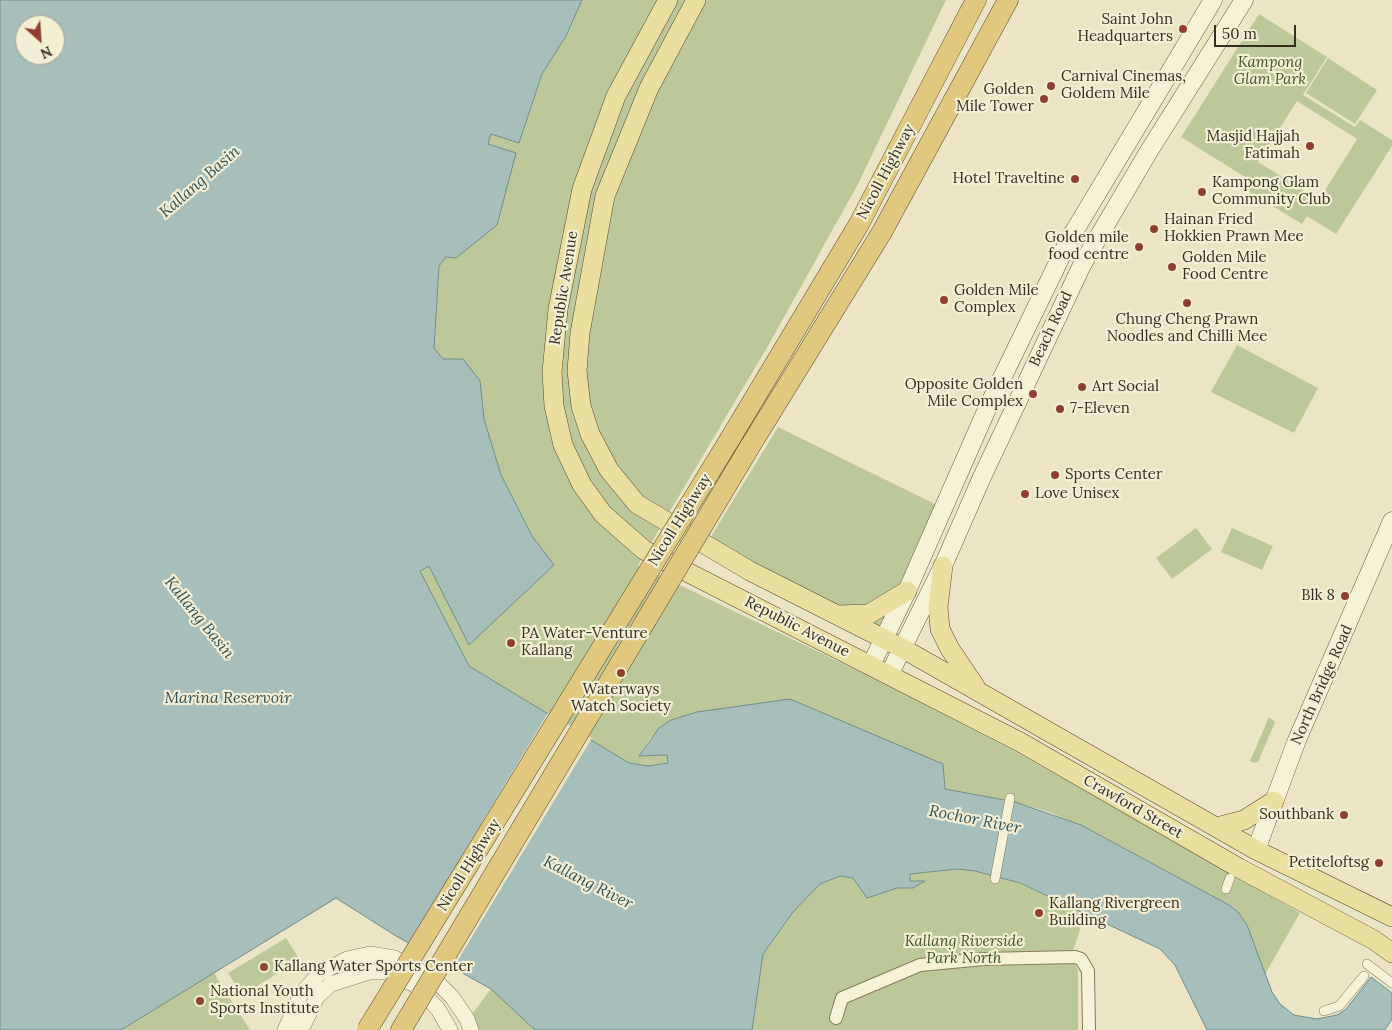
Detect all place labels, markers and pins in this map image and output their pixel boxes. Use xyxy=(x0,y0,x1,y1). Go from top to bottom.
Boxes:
place label: Saint John Headquarters xyxy=(1078,11,1173,46)
marker: Saint John Headquarters xyxy=(1177,23,1189,35)
place label: Carnival Cinemas, Goldem Mile xyxy=(1061,68,1186,103)
marker: Carnival Cinemas, Goldem Mile xyxy=(1045,80,1057,92)
place label: Golden Mile Tower xyxy=(956,81,1034,116)
marker: Golden Mile Tower xyxy=(1038,93,1050,105)
place label: Masjid Hajjah Fatimah xyxy=(1207,128,1300,163)
marker: Masjid Hajjah Fatimah xyxy=(1304,140,1316,152)
place label: Hotel Traveltine xyxy=(953,170,1065,188)
marker: Hotel Traveltine xyxy=(1069,173,1081,185)
place label: Kampong Glam Community Club xyxy=(1212,174,1331,209)
marker: Kampong Glam Community Club xyxy=(1196,186,1208,198)
place label: Hainan Fried Hokkien Prawn Mee xyxy=(1164,211,1304,246)
marker: Hainan Fried Hokkien Prawn Mee xyxy=(1148,223,1160,235)
place label: Golden mile food centre xyxy=(1045,229,1129,264)
marker: Golden mile food centre xyxy=(1133,241,1145,253)
place label: Golden Mile Food Centre xyxy=(1182,249,1268,284)
marker: Golden Mile Food Centre xyxy=(1166,261,1178,273)
place label: Golden Mile Complex xyxy=(954,282,1039,317)
marker: Golden Mile Complex xyxy=(938,294,950,306)
marker: Chung Cheng Prawn Noodles and Chilli Mee xyxy=(1181,297,1193,309)
place label: Chung Cheng Prawn Noodles and Chilli Mee xyxy=(1107,311,1267,346)
place label: Opposite Golden Mile Complex xyxy=(905,376,1023,411)
place label: Art Social xyxy=(1092,378,1159,396)
marker: Art Social xyxy=(1076,381,1088,393)
marker: Opposite Golden Mile Complex xyxy=(1027,388,1039,400)
place label: 7-Eleven xyxy=(1070,400,1130,418)
marker: 7-Eleven xyxy=(1054,403,1066,415)
place label: Sports Center xyxy=(1065,466,1162,484)
marker: Sports Center xyxy=(1049,469,1061,481)
place label: Love Unisex xyxy=(1035,485,1119,503)
marker: Love Unisex xyxy=(1019,488,1031,500)
place label: Blk 8 xyxy=(1301,587,1335,605)
marker: Blk 8 xyxy=(1339,590,1351,602)
place label: PA Water-Venture Kallang xyxy=(521,625,648,660)
marker: PA Water-Venture Kallang xyxy=(505,637,517,649)
marker: Waterways Watch Society xyxy=(615,667,627,679)
place label: Waterways Watch Society xyxy=(571,681,671,716)
place label: Southbank xyxy=(1259,806,1334,824)
marker: Southbank xyxy=(1338,809,1350,821)
place label: Petiteloftsg xyxy=(1289,854,1369,872)
marker: Petiteloftsg xyxy=(1373,857,1385,869)
place label: Kallang Rivergreen Building xyxy=(1049,895,1180,930)
marker: Kallang Rivergreen Building xyxy=(1033,907,1045,919)
place label: Kallang Water Sports Center xyxy=(274,958,473,976)
marker: Kallang Water Sports Center xyxy=(258,961,270,973)
place label: National Youth Sports Institute xyxy=(210,983,319,1018)
marker: National Youth Sports Institute xyxy=(194,995,206,1007)

